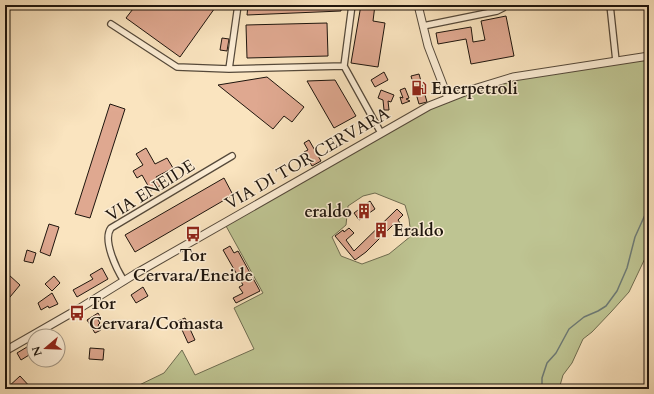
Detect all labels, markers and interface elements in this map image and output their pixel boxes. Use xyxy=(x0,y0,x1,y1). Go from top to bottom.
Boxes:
place label: Enerpetroli xyxy=(431,77,518,100)
fuel station icon: Enerpetroli xyxy=(410,79,428,97)
street label: VIA DI TOR CERVARA xyxy=(221,101,394,215)
street label: VIA ENEIDE xyxy=(102,154,199,227)
place label: eraldo xyxy=(304,200,352,223)
building icon: eraldo xyxy=(355,202,373,220)
place label: Eraldo xyxy=(393,219,444,242)
building icon: Eraldo xyxy=(372,221,390,239)
bus stop icon: Tor Cervara/Eneide xyxy=(184,225,202,243)
place label: Tor Cervara/Eneide xyxy=(133,244,253,287)
place label: Tor Cervara/Comasta xyxy=(89,292,224,335)
bus stop icon: Tor Cervara/Comasta xyxy=(68,304,86,322)
north arrow xyxy=(26,328,66,368)
text: N xyxy=(28,344,46,358)

